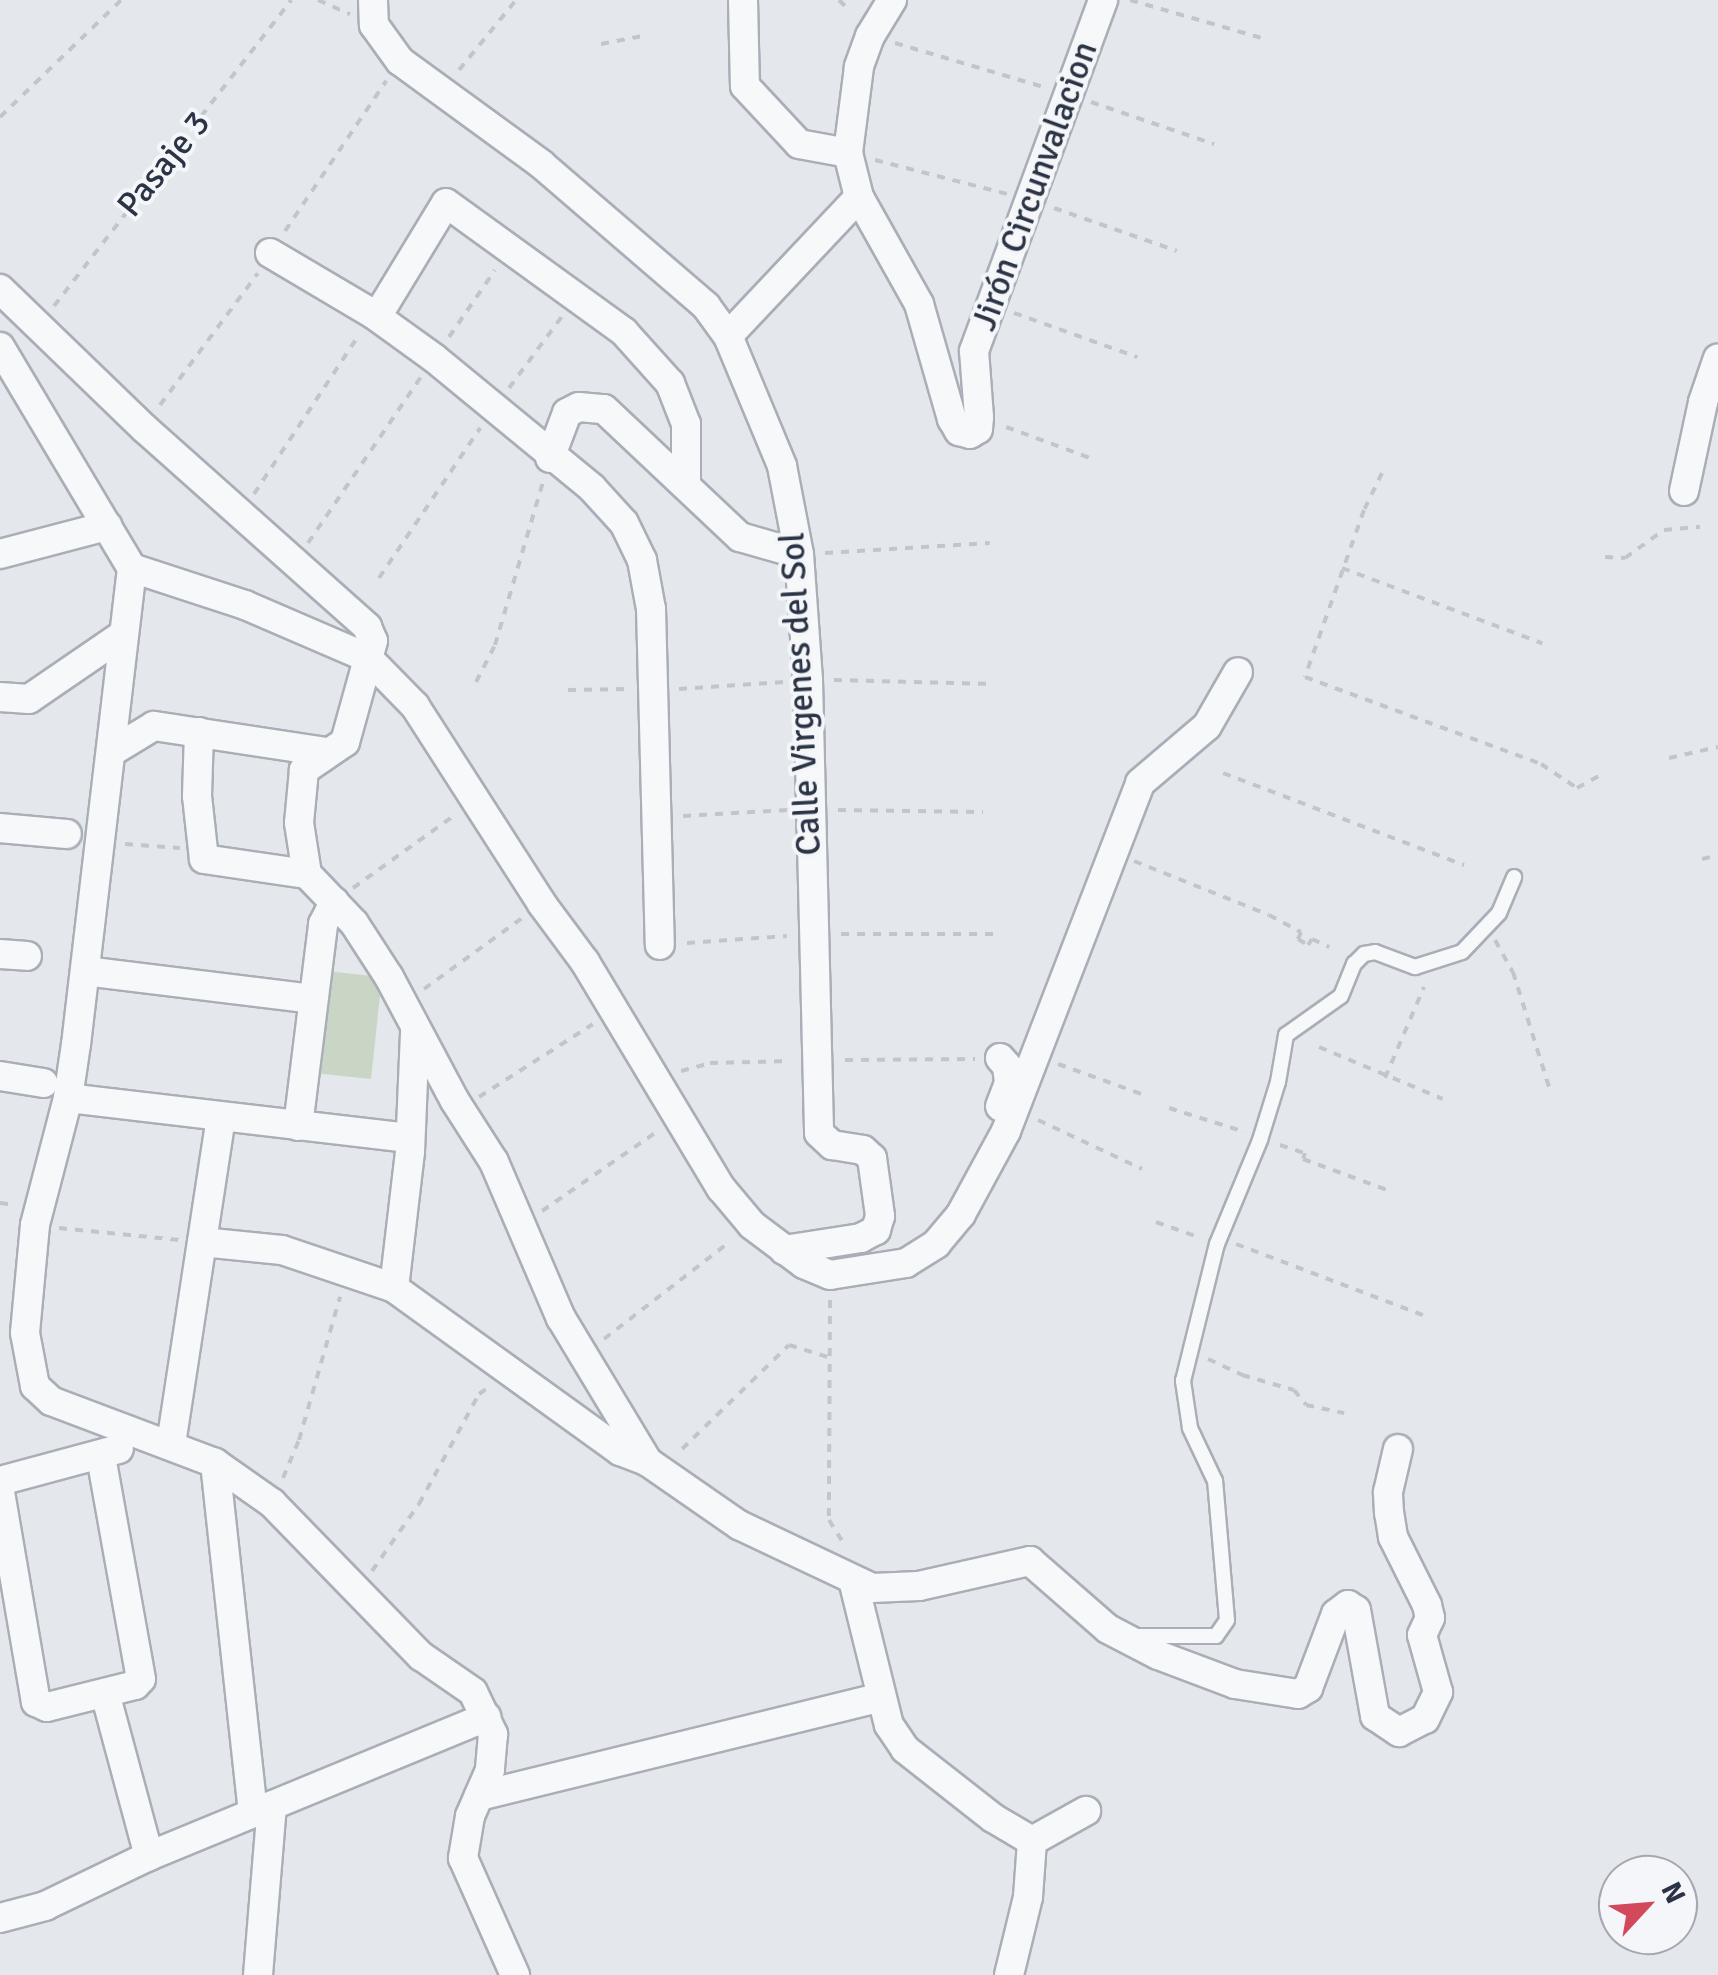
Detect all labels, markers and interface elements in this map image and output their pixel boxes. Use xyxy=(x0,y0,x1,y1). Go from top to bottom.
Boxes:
street label: Jirón Circunvalacion xyxy=(963,36,1107,336)
street label: Pasaje 3 xyxy=(109,103,219,225)
street label: Calle Virgenes del Sol xyxy=(772,531,830,857)
north arrow xyxy=(1598,1855,1698,1955)
text: N xyxy=(1654,1877,1693,1909)

